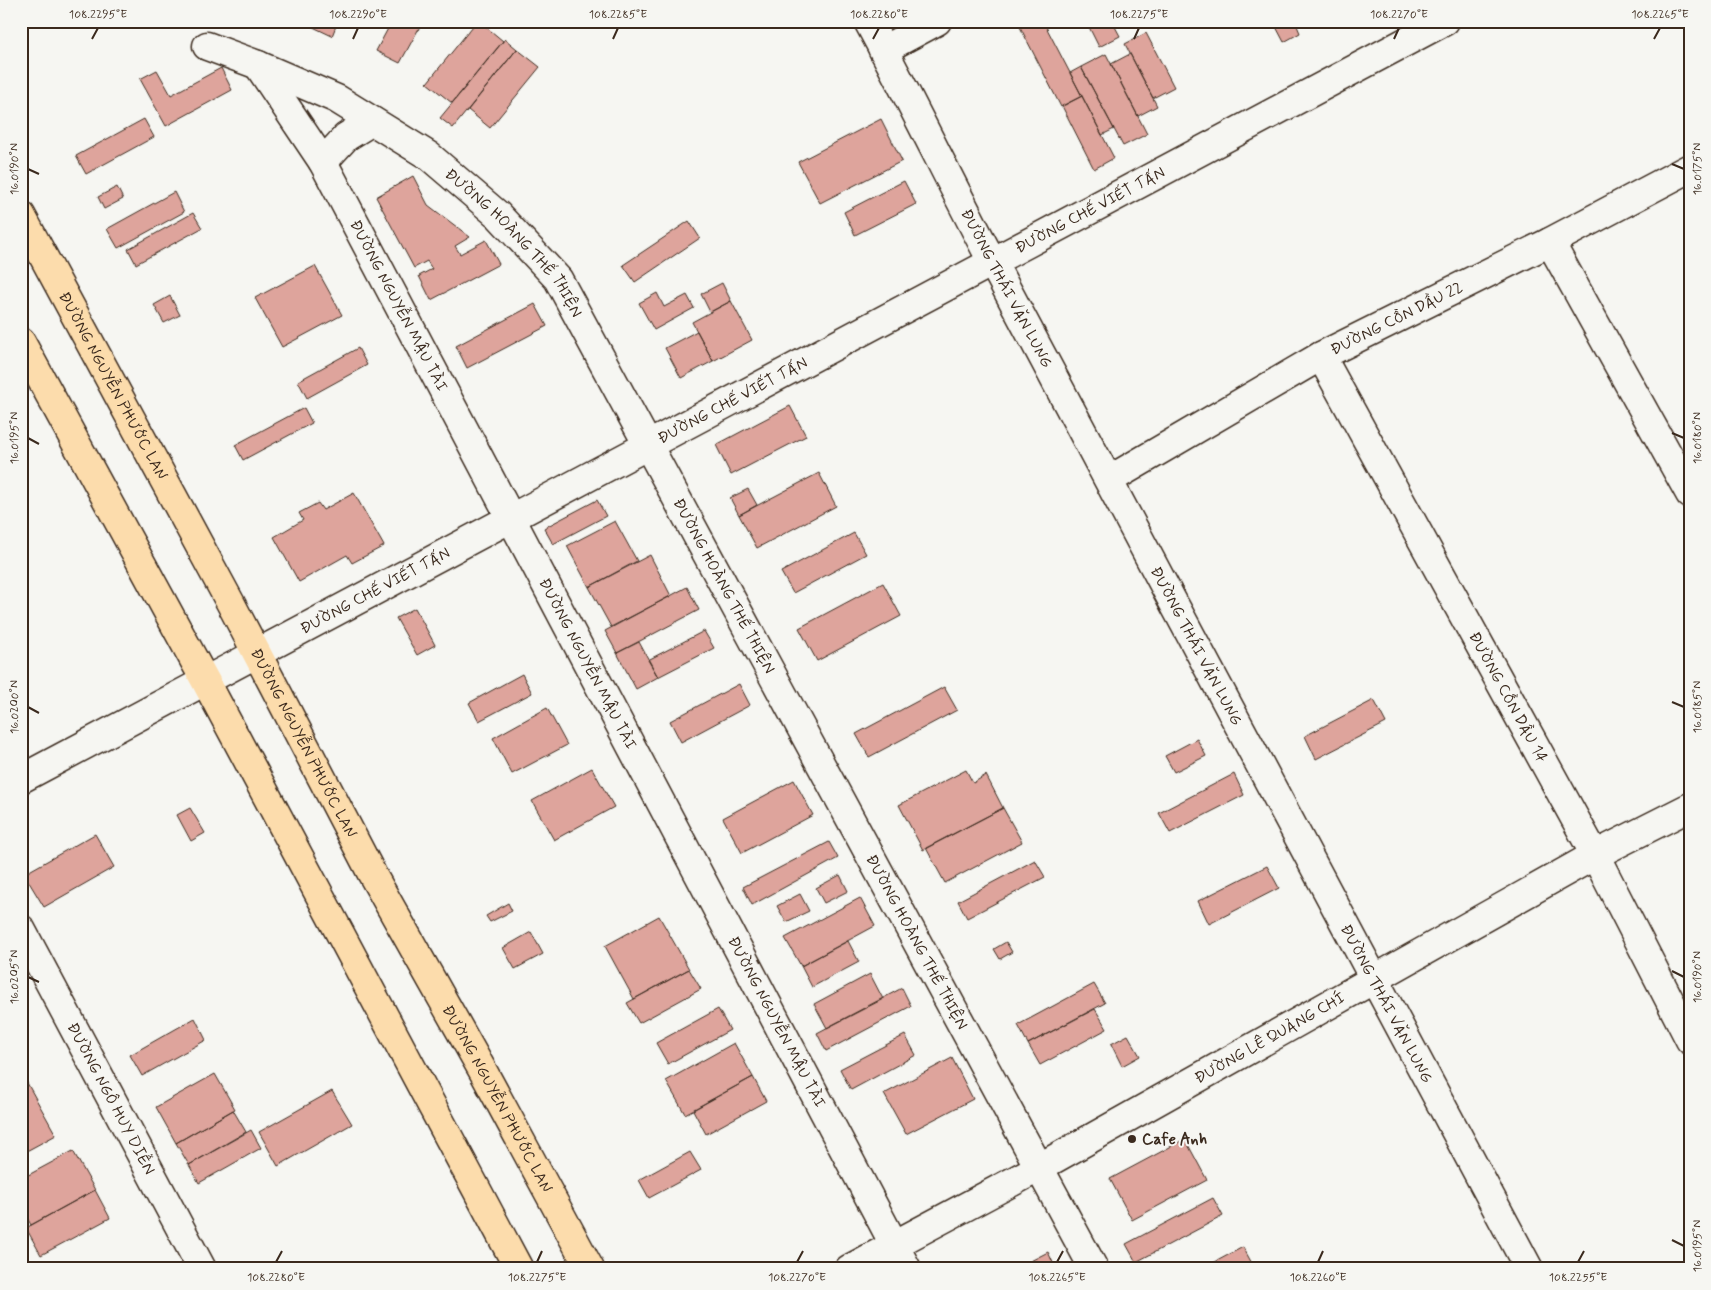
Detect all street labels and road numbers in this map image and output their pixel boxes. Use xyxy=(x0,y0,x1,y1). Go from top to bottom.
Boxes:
street label: ĐƯỜNG CHẾ VIẾT TẤN xyxy=(1011,162,1169,258)
street label: ĐƯỜNG HOÀNG THẾ THIỆN xyxy=(440,164,587,321)
street label: ĐƯỜNG THÁI VĂN LUNG xyxy=(956,205,1057,372)
street label: ĐƯỜNG NGUYỄN MẬU TÀI xyxy=(345,216,453,395)
street label: ĐƯỜNG CỒN DẦU 22 xyxy=(1327,277,1466,360)
street label: ĐƯỜNG NGUYỄN PHƯỚC LAN xyxy=(54,288,173,484)
street label: ĐƯỜNG CHẾ VIẾT TẤN xyxy=(654,352,811,449)
street label: ĐƯỜNG HOÀNG THẾ THIỆN xyxy=(668,494,780,677)
street label: ĐƯỜNG CHẾ VIẾT TẤN xyxy=(296,542,454,639)
street label: ĐƯỜNG THÁI VĂN LUNG xyxy=(1145,563,1247,729)
street label: ĐƯỜNG NGUYỄN MẬU TÀI xyxy=(534,574,642,753)
street label: ĐƯỜNG CỒN DẦU 14 xyxy=(1464,628,1553,766)
street label: ĐƯỜNG NGUYỄN PHƯỚC LAN xyxy=(246,645,362,842)
street label: ĐƯỜNG HOÀNG THẾ THIỆN xyxy=(861,851,973,1033)
street label: ĐƯỜNG THÁI VĂN LUNG xyxy=(1335,920,1438,1087)
street label: ĐƯỜNG NGUYỄN MẬU TÀI xyxy=(723,932,831,1111)
street label: ĐƯỜNG LÊ QUẢNG CHÍ xyxy=(1191,987,1349,1089)
street label: ĐƯỜNG NGUYỄN PHƯỚC LAN xyxy=(437,1001,558,1197)
street label: ĐƯỜNG NGÔ HUY DIỄN xyxy=(62,1019,160,1178)

